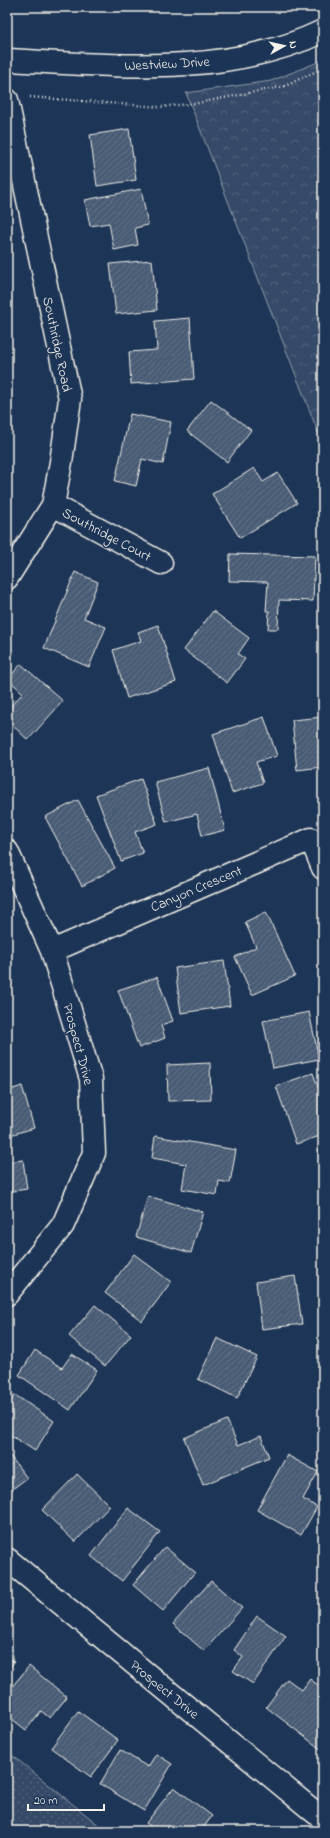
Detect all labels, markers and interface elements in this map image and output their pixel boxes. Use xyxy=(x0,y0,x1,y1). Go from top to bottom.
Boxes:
north arrow xyxy=(264,26,304,66)
text: N xyxy=(284,40,301,50)
street label: Westview Drive xyxy=(124,52,211,77)
street label: Southridge Road xyxy=(35,295,77,394)
street label: Southridge Court xyxy=(57,503,155,569)
street label: Canyon Crescent xyxy=(148,861,246,919)
street label: Prospect Drive xyxy=(57,1001,99,1088)
street label: Prospect Drive xyxy=(125,1656,204,1725)
scale bar xyxy=(28,1786,104,1812)
text: 20 m xyxy=(34,1792,57,1810)

